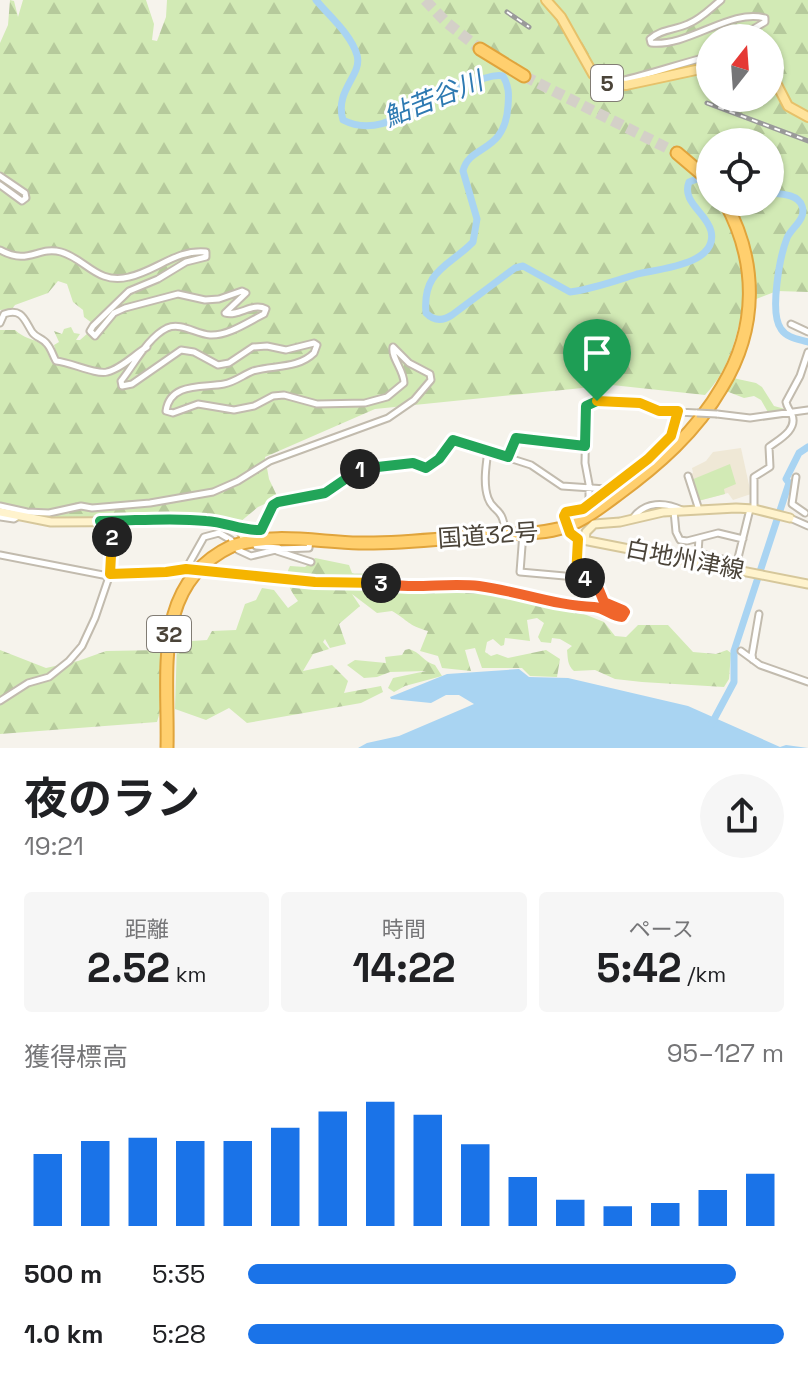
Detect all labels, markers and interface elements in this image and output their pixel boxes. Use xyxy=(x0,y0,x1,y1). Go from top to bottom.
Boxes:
north arrow xyxy=(696,24,784,112)
map controls xyxy=(696,24,784,216)
water label: 鮎苦谷川 xyxy=(378,63,490,134)
road number: 5 xyxy=(591,65,623,101)
button: locate xyxy=(696,128,784,216)
pin xyxy=(563,319,631,401)
icon: arrive xyxy=(575,331,619,375)
pin: 1 xyxy=(340,449,380,489)
text: 1 xyxy=(355,455,365,483)
street label: 国道32号 xyxy=(437,516,539,554)
pin: 2 xyxy=(92,517,132,557)
text: 2 xyxy=(105,523,119,551)
street label: 白地州津線 xyxy=(623,532,747,586)
pin: 4 xyxy=(565,558,605,598)
pin: 3 xyxy=(361,563,401,603)
text: 4 xyxy=(578,564,592,592)
text: 3 xyxy=(374,569,388,597)
road number: 32 xyxy=(147,616,191,652)
text: 夜のラン xyxy=(24,771,200,827)
button: share xyxy=(700,774,784,858)
text: 19:21 xyxy=(24,829,84,863)
text: 距離 xyxy=(125,915,169,943)
text: 時間 xyxy=(382,915,426,943)
text: ペース xyxy=(629,915,694,943)
text: 2.52 xyxy=(87,943,170,994)
text: 14:22 xyxy=(353,943,455,994)
text: 5:42 xyxy=(596,943,682,994)
text: km xyxy=(170,960,206,988)
text: /km xyxy=(682,960,726,988)
text: 95–127 m xyxy=(667,1036,784,1070)
text: 獲得標高 xyxy=(24,1040,128,1074)
text: 500 m xyxy=(24,1257,102,1291)
text: 5:35 xyxy=(152,1257,205,1291)
text: 1.0 km xyxy=(24,1317,104,1351)
text: 5:28 xyxy=(152,1317,206,1351)

